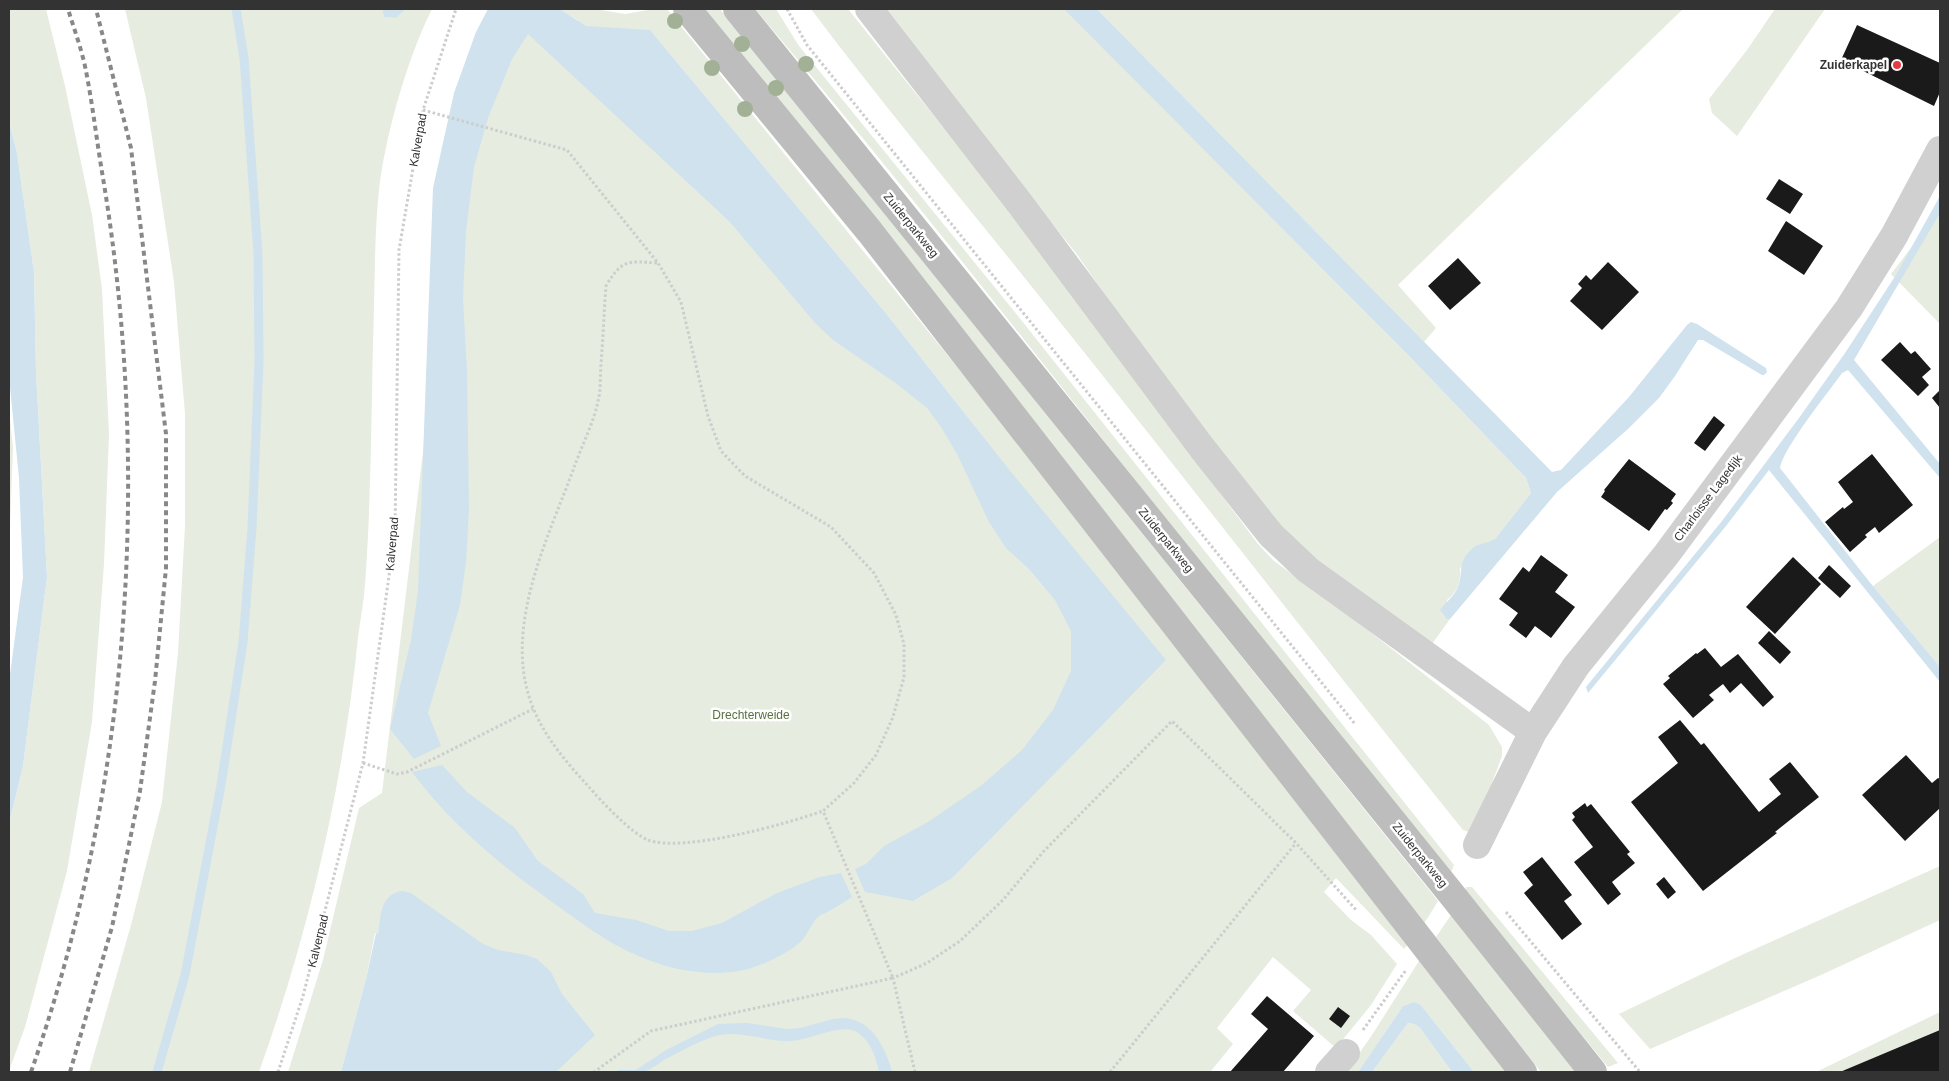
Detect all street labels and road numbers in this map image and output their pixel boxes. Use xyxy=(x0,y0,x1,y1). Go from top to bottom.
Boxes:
street label: Kalverpad xyxy=(406,112,430,168)
street label: Zuiderparkweg xyxy=(881,190,941,260)
street label: Charloisse Lagedijk xyxy=(1671,451,1746,544)
street label: Zuiderparkweg xyxy=(1136,505,1196,575)
street label: Kalverpad xyxy=(383,516,401,572)
street label: Zuiderparkweg xyxy=(1390,820,1450,890)
street label: Kalverpad xyxy=(305,913,331,969)

